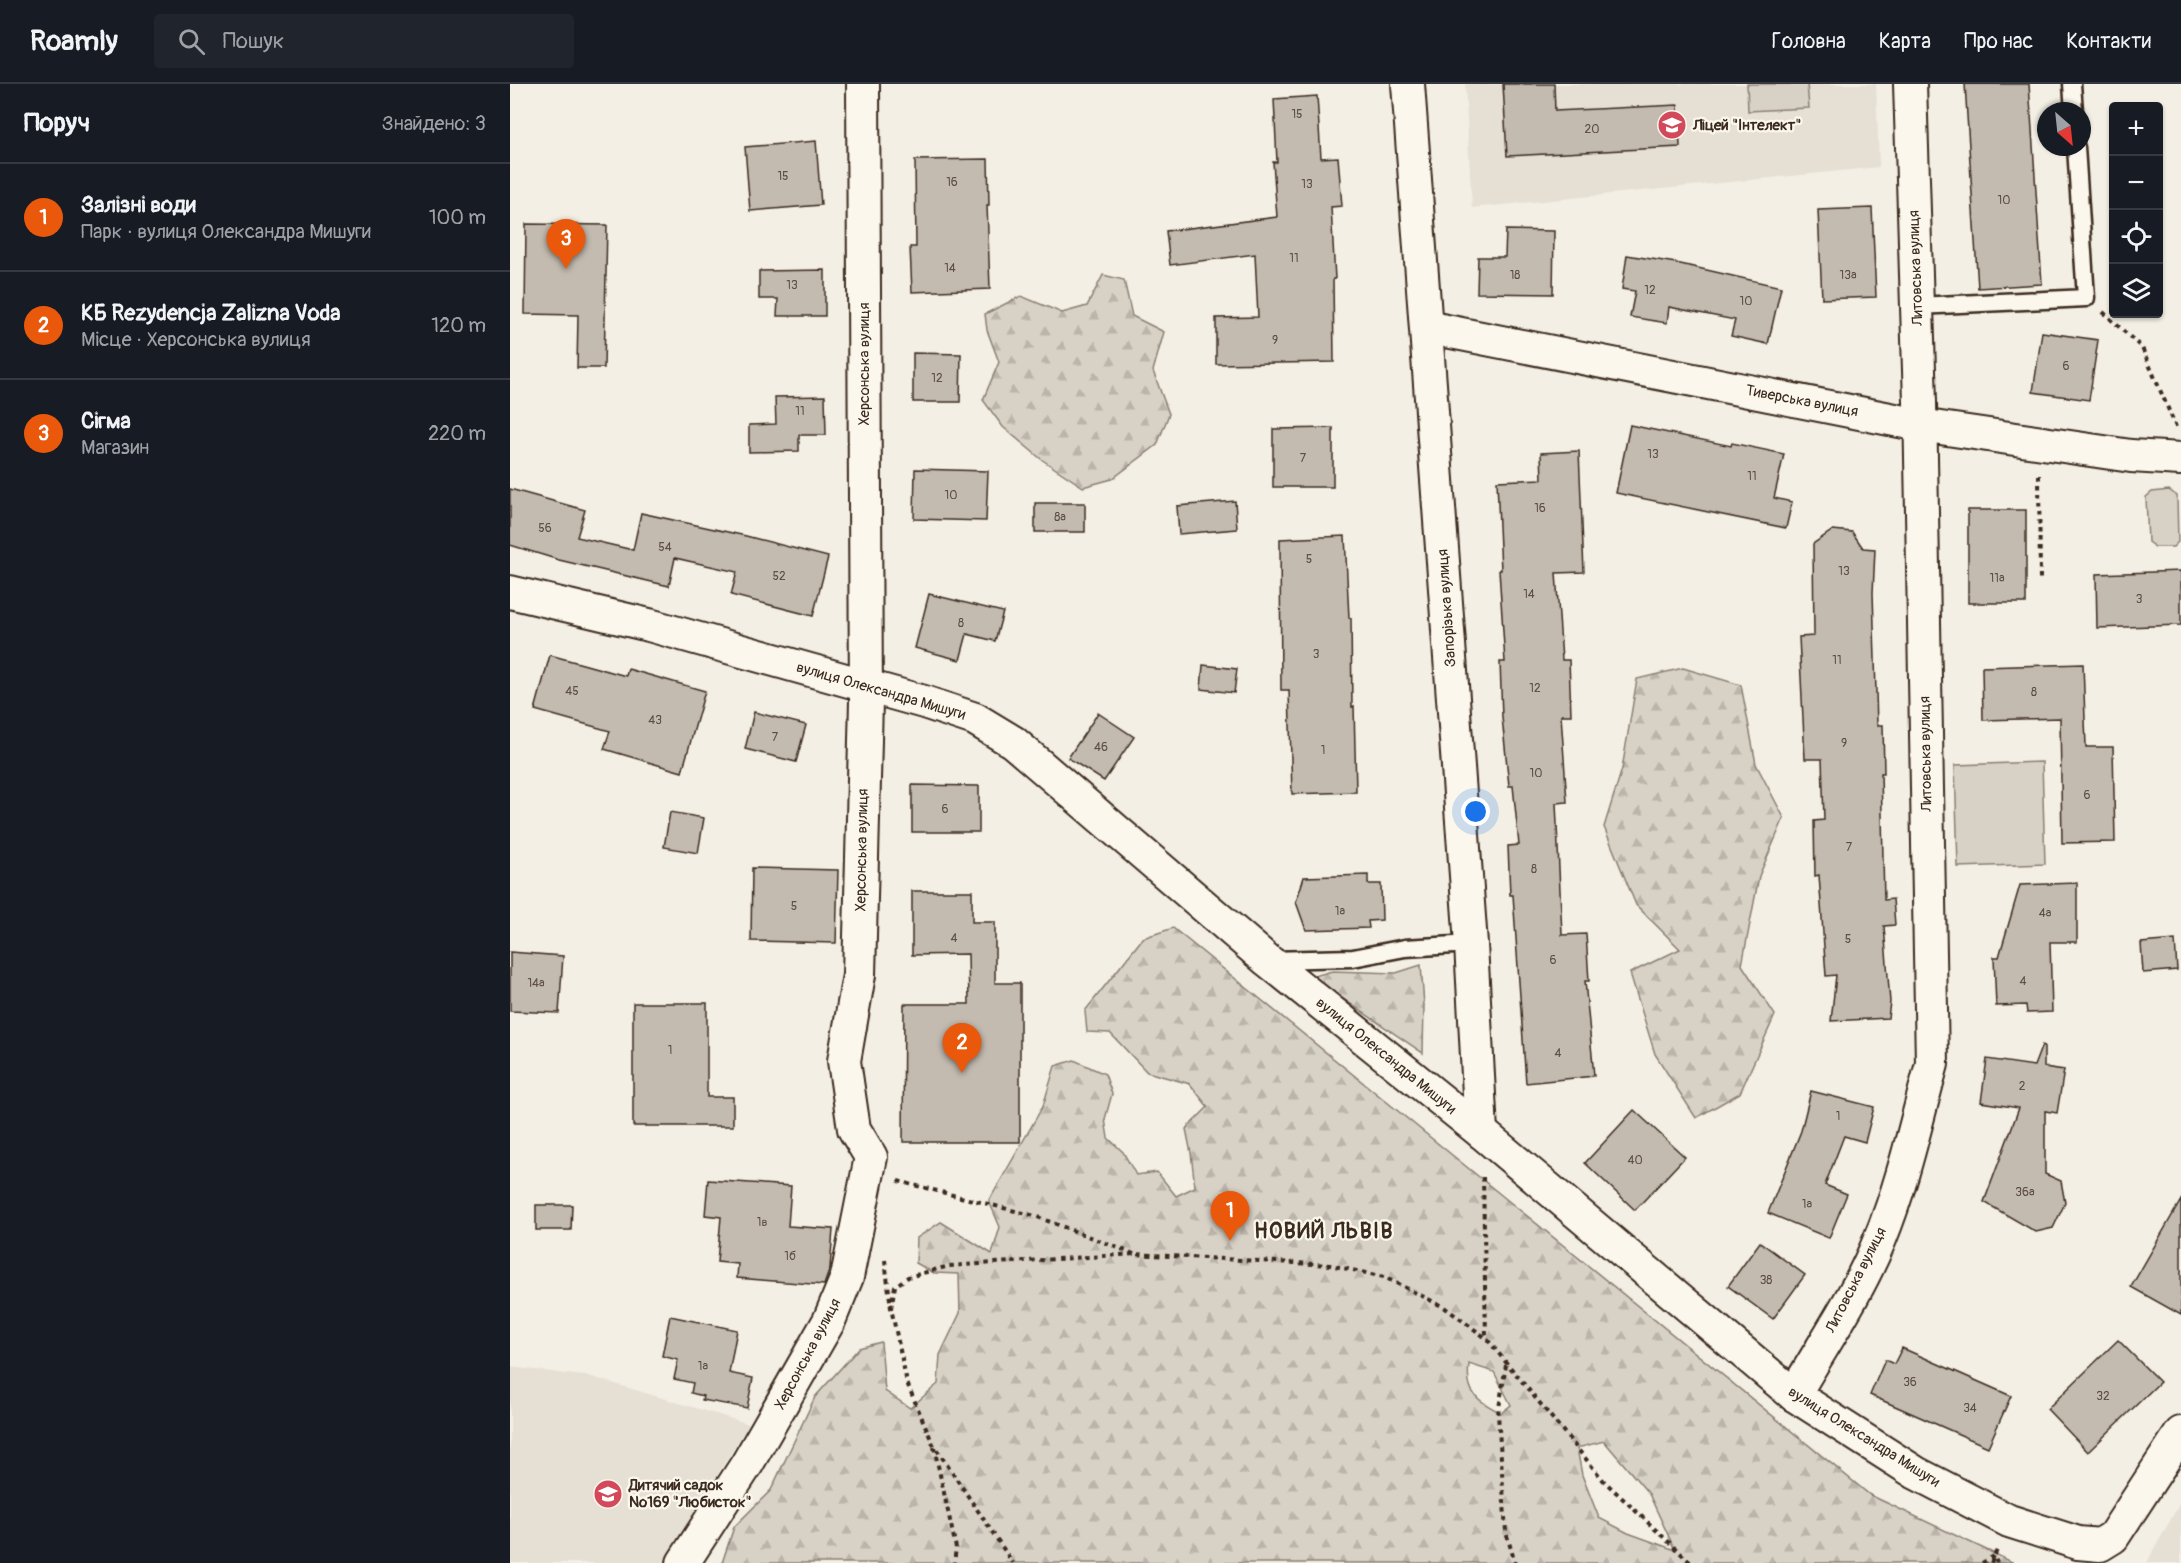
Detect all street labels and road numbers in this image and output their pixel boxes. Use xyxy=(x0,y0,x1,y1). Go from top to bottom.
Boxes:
street label: Литовська вулиця xyxy=(1904,210,1928,327)
street label: Херсонська вулиця xyxy=(855,303,874,426)
street label: Тиверська вулиця xyxy=(1744,381,1860,421)
street label: Запорізька вулиця xyxy=(1433,548,1461,668)
street label: вулиця Олександра Мишуги xyxy=(794,658,968,724)
street label: Литовська вулиця xyxy=(1915,696,1937,813)
street label: Херсонська вулиця xyxy=(851,788,873,912)
street label: вулиця Олександра Мишуги xyxy=(1312,993,1460,1119)
street label: Литовська вулиця xyxy=(1821,1224,1891,1337)
street label: Херсонська вулиця xyxy=(771,1295,845,1413)
street label: вулиця Олександра Мишуги xyxy=(1785,1382,1944,1492)

